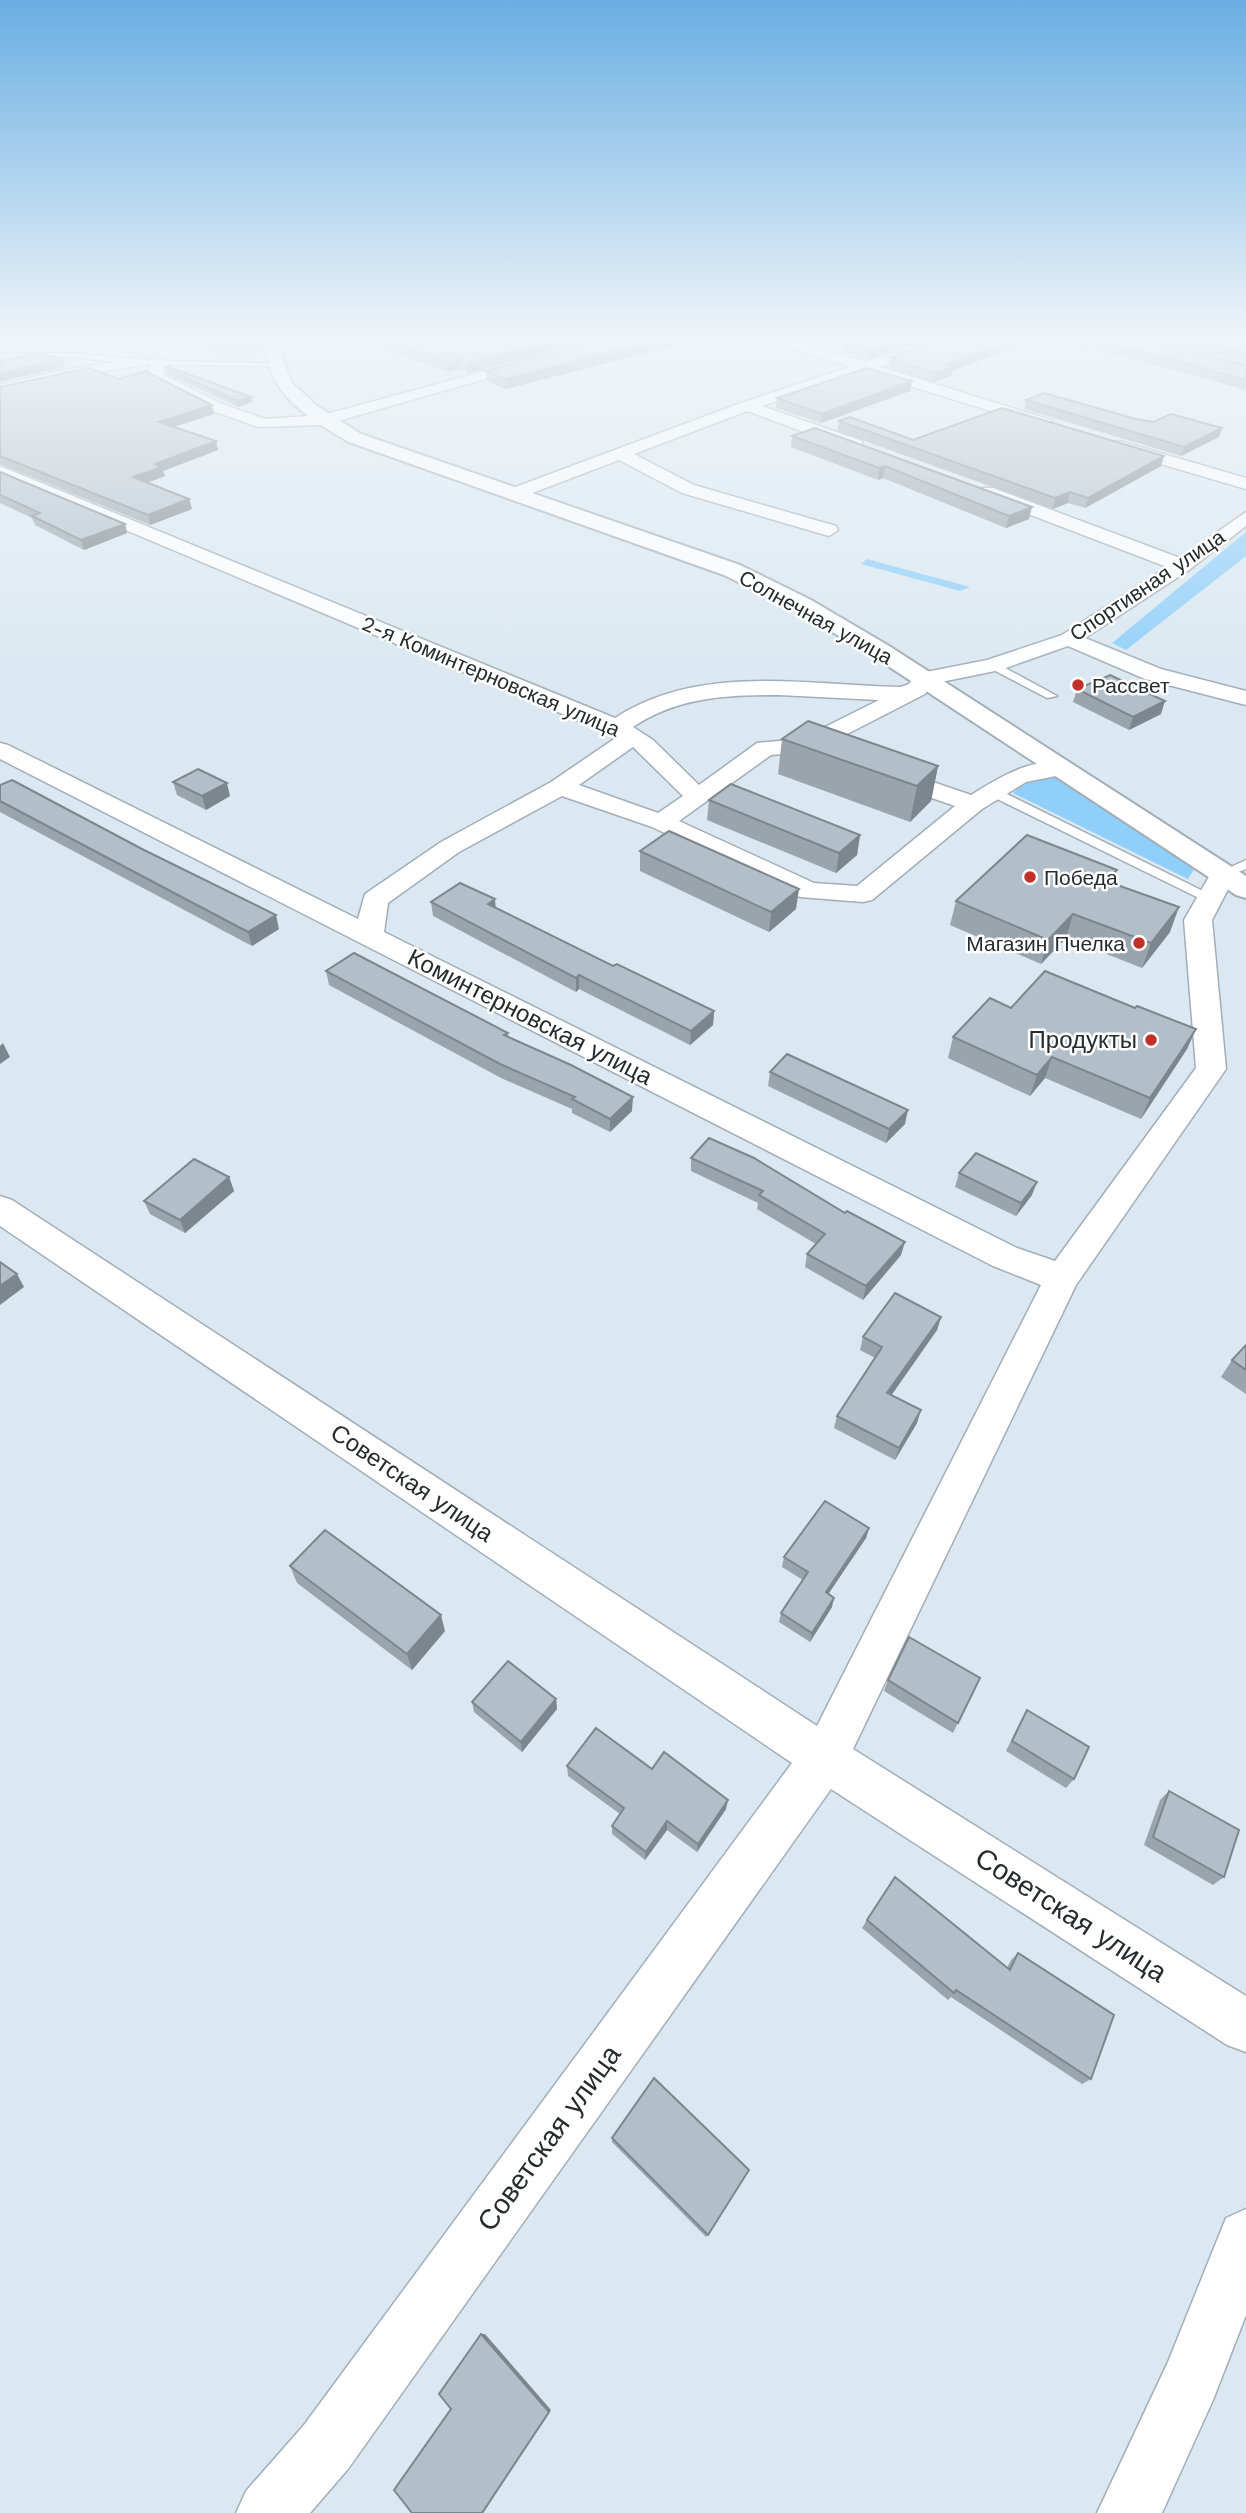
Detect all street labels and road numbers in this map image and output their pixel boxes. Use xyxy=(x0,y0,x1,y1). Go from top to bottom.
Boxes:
street label: Спортивная улица xyxy=(1065,524,1229,646)
street label: Солнечная улица xyxy=(735,564,897,670)
street label: 2-я Коминтерновская улица xyxy=(358,610,624,742)
street label: Коминтерновская улица xyxy=(403,943,657,1091)
street label: Советская улица xyxy=(325,1418,499,1548)
street label: Советская улица xyxy=(969,1841,1173,1989)
street label: Советская улица xyxy=(471,2038,628,2237)

